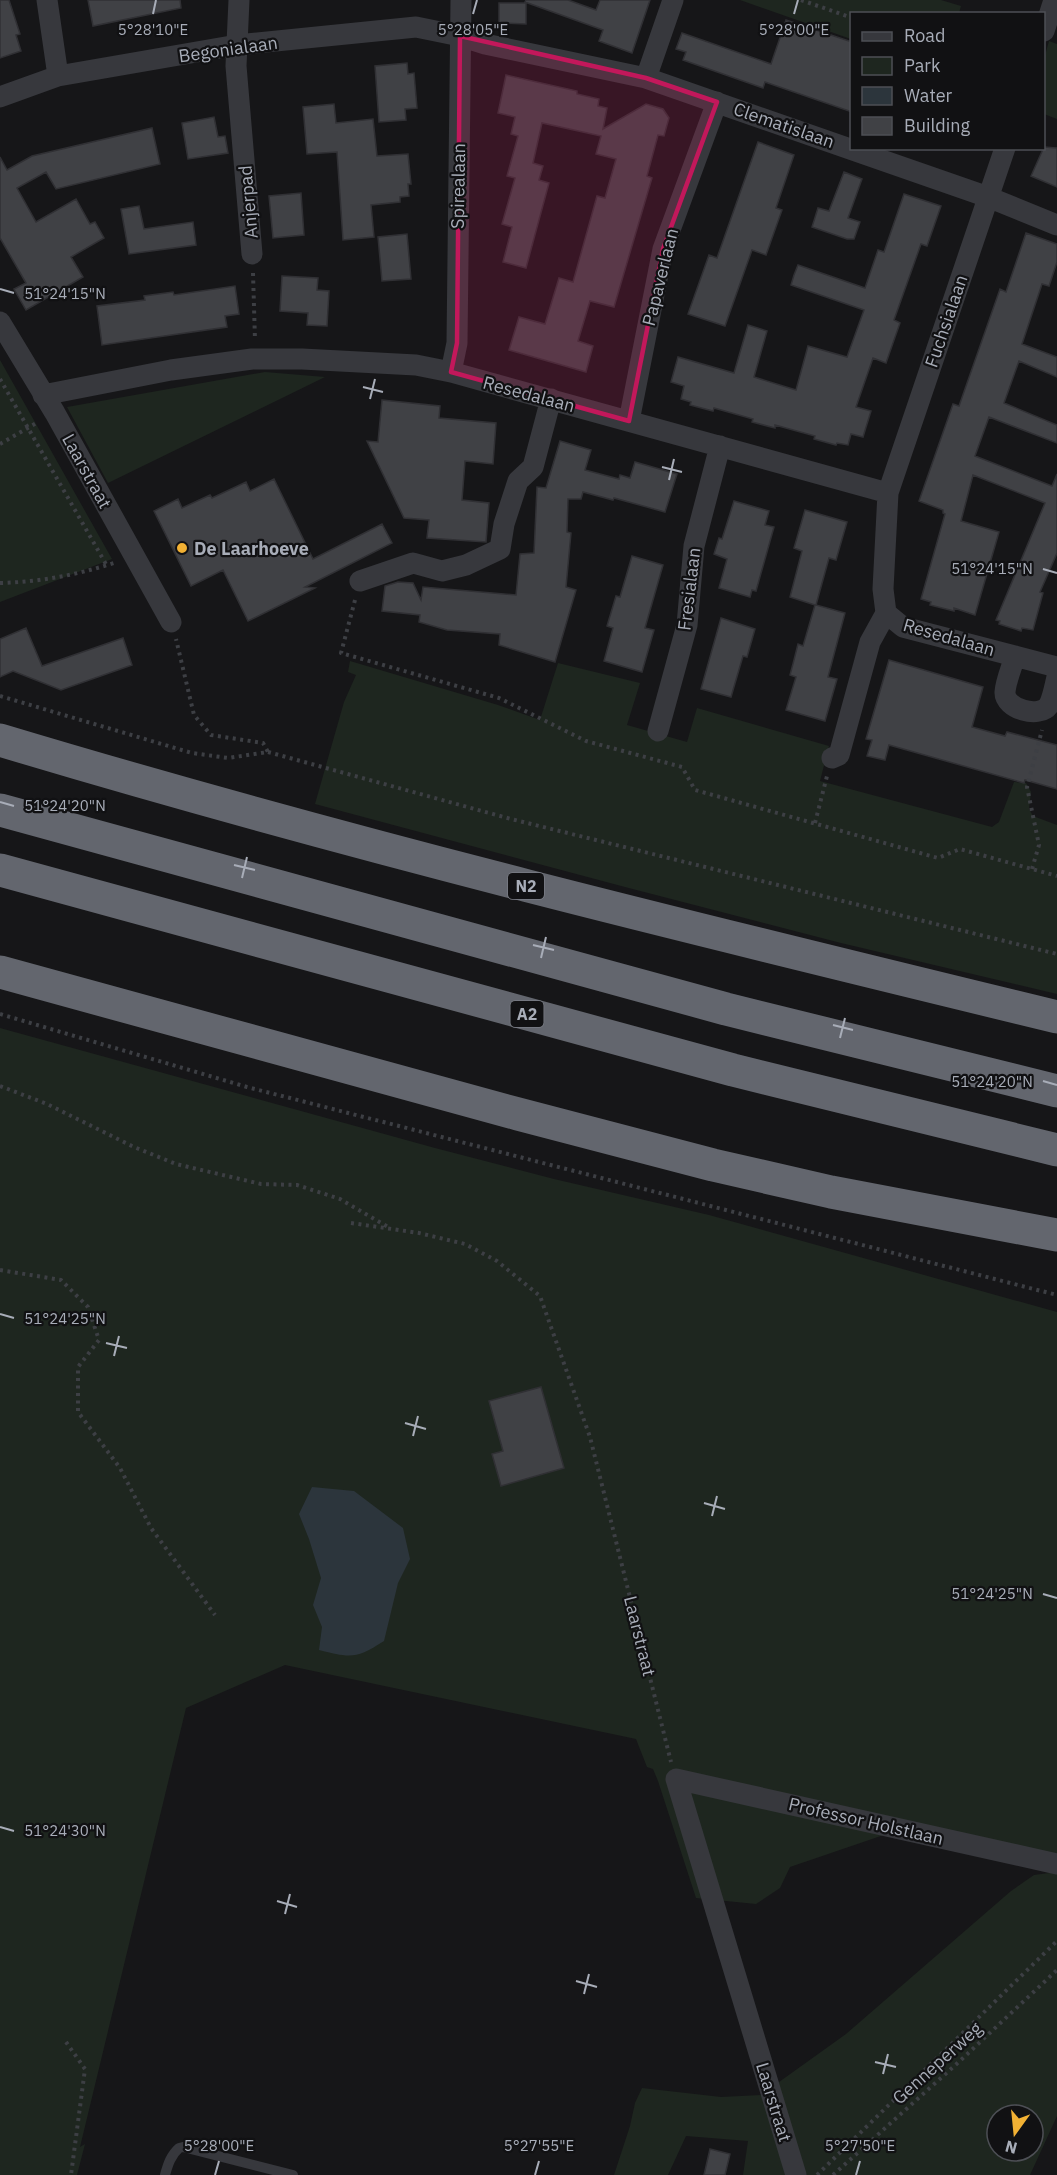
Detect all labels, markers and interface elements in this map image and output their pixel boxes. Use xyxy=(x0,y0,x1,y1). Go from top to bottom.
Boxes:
legend xyxy=(850,12,1045,150)
text: 5°28'10"E xyxy=(118,20,188,39)
text: 5°28'05"E xyxy=(438,20,508,39)
text: 5°28'00"E xyxy=(759,20,829,39)
text: Road xyxy=(904,24,945,47)
street label: Begonialaan xyxy=(177,31,279,67)
text: Park xyxy=(904,54,941,77)
text: Water xyxy=(904,84,953,107)
street label: Clematislaan xyxy=(731,97,837,153)
text: Building xyxy=(904,114,971,137)
street label: Spirealaan xyxy=(446,143,470,229)
street label: Anjerpad xyxy=(233,165,263,239)
street label: Papaverlaan xyxy=(637,226,683,328)
street label: Fuchsialaan xyxy=(919,272,973,370)
text: 51°24'15"N xyxy=(24,284,106,303)
street label: Resedalaan xyxy=(481,371,577,417)
street label: Laarstraat xyxy=(57,430,117,512)
place label: De Laarhoeve xyxy=(194,537,309,560)
marker: De Laarhoeve xyxy=(175,541,189,555)
street label: Fresialaan xyxy=(673,546,705,632)
text: 51°24'15"N xyxy=(951,559,1033,578)
street label: Resedalaan xyxy=(901,613,997,661)
text: 51°24'20"N xyxy=(24,796,106,815)
road number: N2 xyxy=(508,873,544,899)
road number: A2 xyxy=(510,1001,544,1027)
text: 51°24'20"N xyxy=(951,1072,1033,1091)
text: 51°24'25"N xyxy=(24,1309,106,1328)
text: 51°24'25"N xyxy=(951,1584,1033,1603)
street label: Laarstraat xyxy=(619,1593,661,1679)
street label: Professor Holstlaan xyxy=(786,1792,946,1850)
text: 51°24'30"N xyxy=(24,1821,106,1840)
street label: Genneperweg xyxy=(887,2016,987,2109)
street label: Laarstraat xyxy=(751,2059,797,2145)
north arrow xyxy=(985,2103,1045,2163)
text: 5°28'00"E xyxy=(184,2136,254,2155)
text: 5°27'55"E xyxy=(504,2136,574,2155)
text: 5°27'50"E xyxy=(825,2136,895,2155)
text: N xyxy=(1003,2136,1019,2159)

